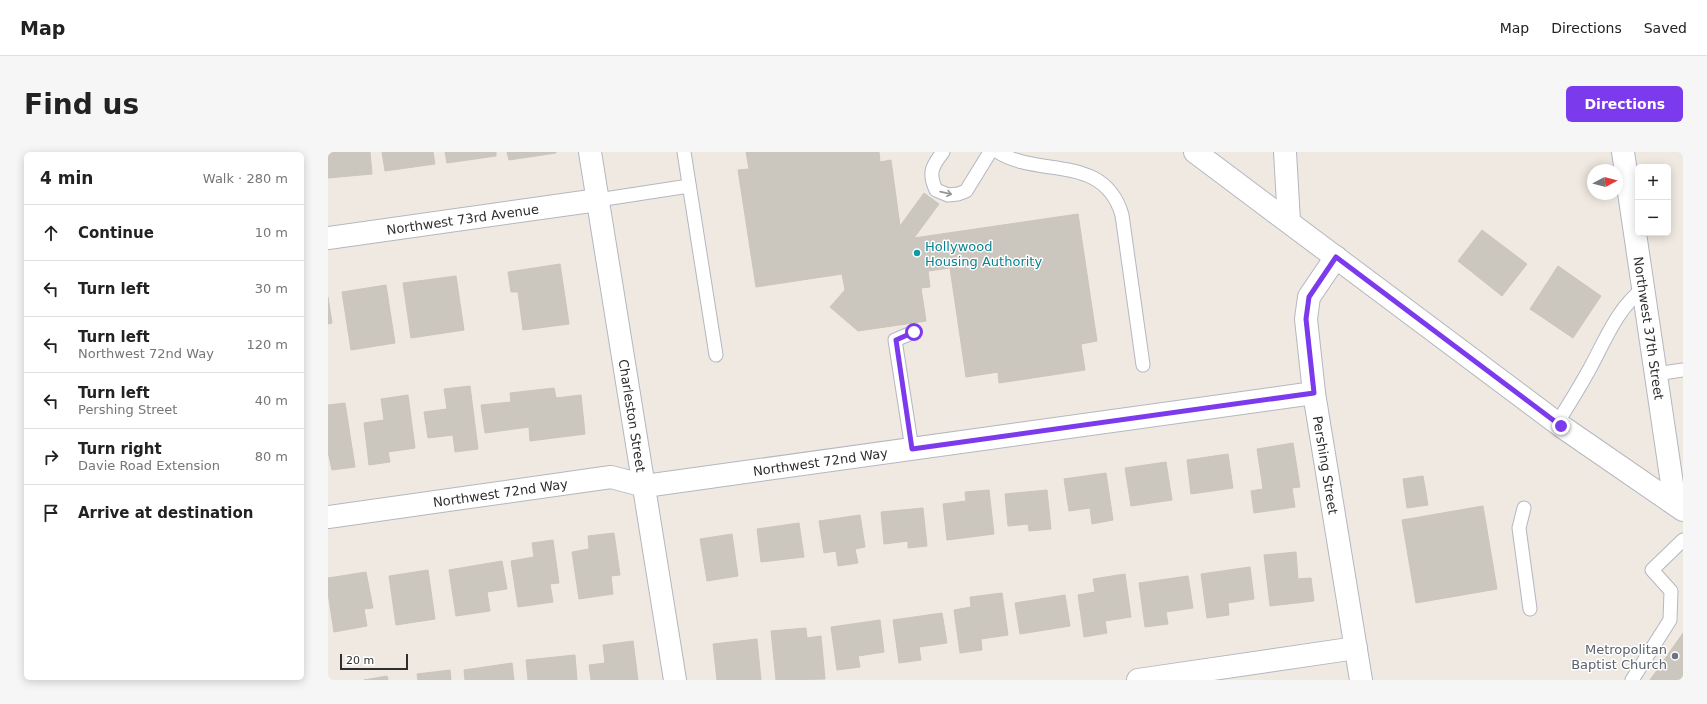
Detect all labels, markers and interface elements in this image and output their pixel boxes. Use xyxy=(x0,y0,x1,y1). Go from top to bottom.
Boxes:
text: Map xyxy=(20,17,65,39)
text: Map xyxy=(1500,20,1529,36)
text: Directions xyxy=(1551,20,1622,36)
text: Saved xyxy=(1644,20,1687,36)
button: Directions xyxy=(1566,86,1683,122)
text: Find us xyxy=(24,88,139,121)
north arrow xyxy=(1587,164,1623,200)
map controls xyxy=(1635,164,1671,236)
button: + xyxy=(1635,164,1671,200)
text: 4 min xyxy=(40,168,93,188)
text: Walk · 280 m xyxy=(203,171,288,186)
one-way arrow xyxy=(939,190,952,198)
button: − xyxy=(1635,200,1671,236)
street label: Northwest 73rd Avenue xyxy=(386,201,540,238)
icon: ahead xyxy=(40,222,62,244)
text: Continue xyxy=(78,224,154,242)
text: 10 m xyxy=(255,225,288,240)
place label: Hollywood Housing Authority xyxy=(925,239,1042,269)
marker: Hollywood Housing Authority xyxy=(912,248,922,258)
street label: Northwest 37th Street xyxy=(1631,255,1667,401)
icon: left xyxy=(40,278,62,300)
text: Turn left xyxy=(78,280,150,298)
text: 30 m xyxy=(255,281,288,296)
route start xyxy=(905,323,923,341)
text: Turn left xyxy=(78,328,150,346)
icon: left xyxy=(40,334,62,356)
text: 120 m xyxy=(246,337,288,352)
text: Northwest 72nd Way xyxy=(78,346,214,361)
street label: Charleston Street xyxy=(615,358,648,473)
text: Turn left xyxy=(78,384,150,402)
icon: left xyxy=(40,390,62,412)
text: 40 m xyxy=(255,393,288,408)
text: Pershing Street xyxy=(78,402,177,417)
street label: Pershing Street xyxy=(1310,415,1341,516)
route end xyxy=(1552,417,1570,435)
text: Turn right xyxy=(78,440,162,458)
street label: Northwest 72nd Way xyxy=(752,445,889,479)
icon: right xyxy=(40,446,62,468)
text: 80 m xyxy=(255,449,288,464)
text: Davie Road Extension xyxy=(78,458,220,473)
street label: Northwest 72nd Way xyxy=(432,476,569,510)
icon: arrive xyxy=(40,502,62,524)
text: Arrive at destination xyxy=(78,504,253,522)
place label: Metropolitan Baptist Church xyxy=(1571,642,1667,672)
marker: Metropolitan Baptist Church xyxy=(1670,651,1680,661)
scale bar xyxy=(340,652,408,671)
text: 20 m xyxy=(346,654,374,667)

